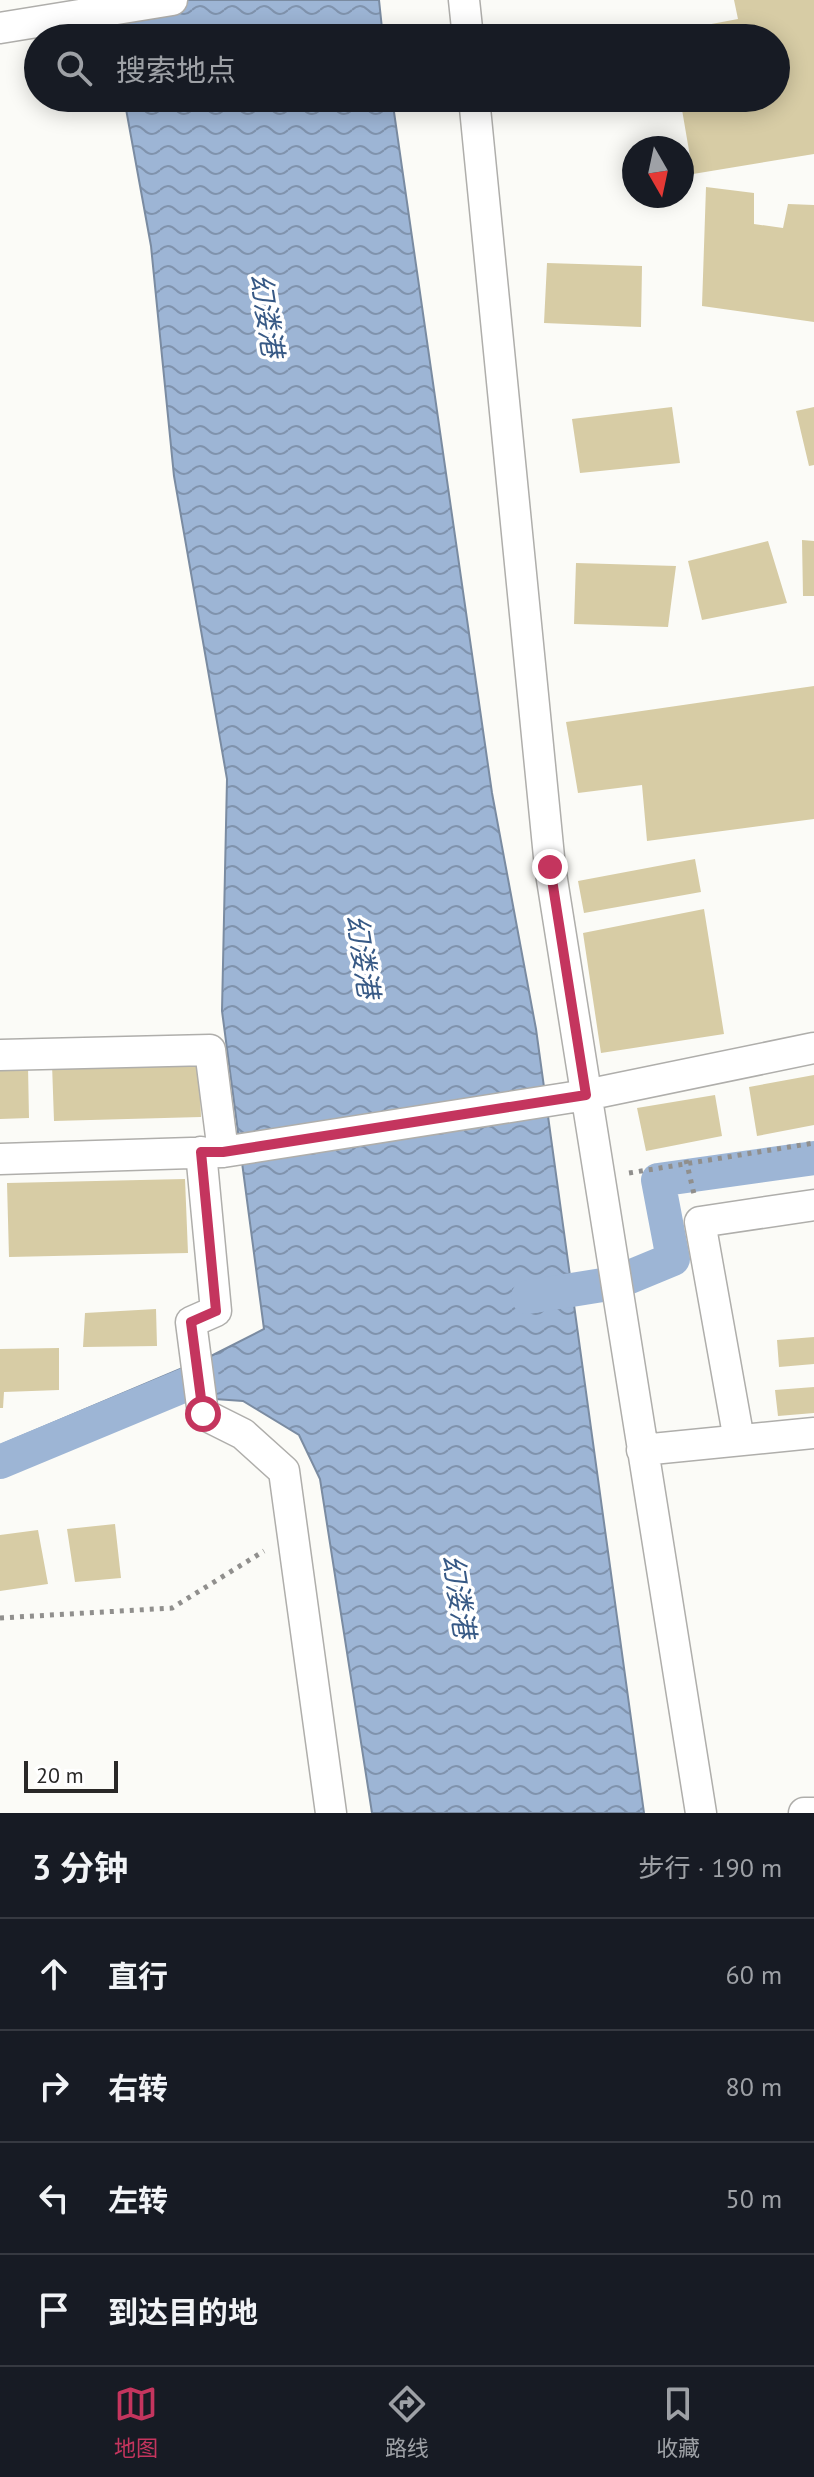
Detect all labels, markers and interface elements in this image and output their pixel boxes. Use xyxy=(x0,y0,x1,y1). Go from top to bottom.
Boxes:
search box xyxy=(24,24,790,112)
icon: search xyxy=(52,46,96,90)
text: 搜索地点 xyxy=(116,50,236,89)
north arrow xyxy=(622,136,694,208)
water label: 幻溇港 xyxy=(243,271,293,363)
route end xyxy=(532,849,568,885)
water label: 幻溇港 xyxy=(339,912,389,1004)
route start xyxy=(185,1396,221,1432)
water label: 幻溇港 xyxy=(435,1552,485,1644)
scale bar xyxy=(24,1757,118,1793)
text: 20 m xyxy=(36,1761,84,1789)
text: 3 分钟 xyxy=(32,1845,128,1889)
text: 步行 · 190 m xyxy=(639,1851,782,1884)
icon: ahead xyxy=(32,1952,76,1996)
text: 直行 xyxy=(108,1956,168,1995)
text: 60 m xyxy=(726,1958,782,1991)
icon: right xyxy=(32,2064,76,2108)
text: 右转 xyxy=(108,2068,168,2107)
text: 80 m xyxy=(726,2070,782,2103)
icon: left xyxy=(32,2176,76,2220)
text: 左转 xyxy=(108,2180,168,2219)
text: 50 m xyxy=(726,2182,782,2215)
icon: arrive xyxy=(32,2288,76,2332)
text: 到达目的地 xyxy=(108,2292,258,2331)
tab: 地图 xyxy=(114,2382,158,2462)
tab: 路线 xyxy=(385,2382,429,2462)
tab: 收藏 xyxy=(656,2382,700,2462)

